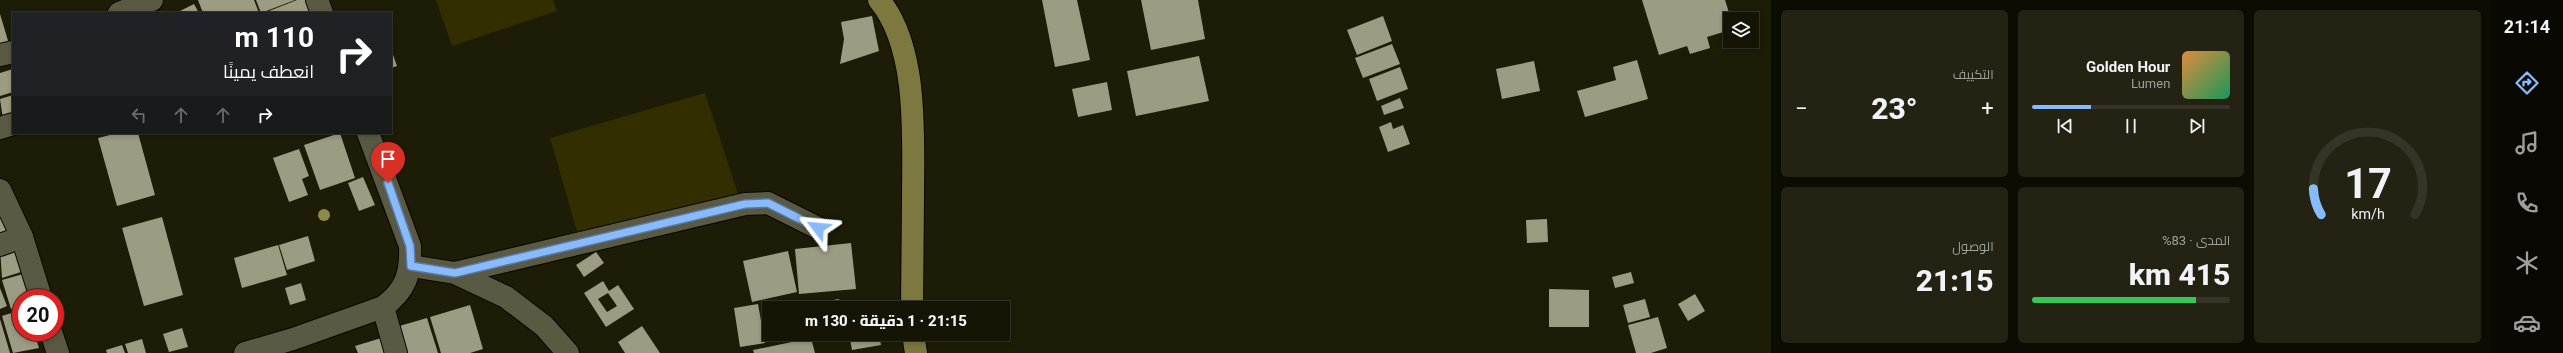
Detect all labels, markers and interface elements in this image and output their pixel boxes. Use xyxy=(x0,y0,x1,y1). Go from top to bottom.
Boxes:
map controls xyxy=(1723,12,1759,48)
button: layers xyxy=(1723,12,1759,48)
text: 21:14 xyxy=(2504,16,2550,37)
text: 110 m xyxy=(235,21,314,54)
icon: right xyxy=(328,28,380,80)
text: Golden Hour xyxy=(2086,58,2170,76)
text: انعطف يمينًا xyxy=(223,61,314,82)
text: التكييف xyxy=(1953,67,1994,82)
icon: directions xyxy=(2513,69,2541,97)
text: Lumen xyxy=(2131,76,2170,91)
text: 23° xyxy=(1871,91,1918,126)
text: − xyxy=(1795,96,1808,121)
text: + xyxy=(1981,96,1994,121)
icon: left xyxy=(128,104,150,126)
icon: ahead xyxy=(170,104,192,126)
icon: ahead xyxy=(212,104,234,126)
icon: right xyxy=(254,104,276,126)
icon: previous xyxy=(2054,115,2076,137)
icon: pause xyxy=(2120,115,2142,137)
icon: next xyxy=(2186,115,2208,137)
icon: music xyxy=(2513,129,2541,157)
pin xyxy=(371,142,405,183)
icon: arrive xyxy=(377,148,399,170)
text: 17 xyxy=(2344,158,2392,207)
icon: phone xyxy=(2513,189,2541,217)
text: km/h xyxy=(2351,205,2384,221)
position arrow xyxy=(797,207,839,249)
text: المدى · 83% xyxy=(2162,233,2230,248)
text: الوصول xyxy=(1952,239,1994,254)
icon: climate xyxy=(2513,249,2541,277)
text: 415 km xyxy=(2129,257,2230,292)
text: 21:15 xyxy=(1916,263,1994,298)
speed limit sign: 20 xyxy=(12,289,64,341)
icon: car xyxy=(2513,309,2541,337)
text: 21:15 · 1 دقيقة · 130 m xyxy=(805,312,967,330)

